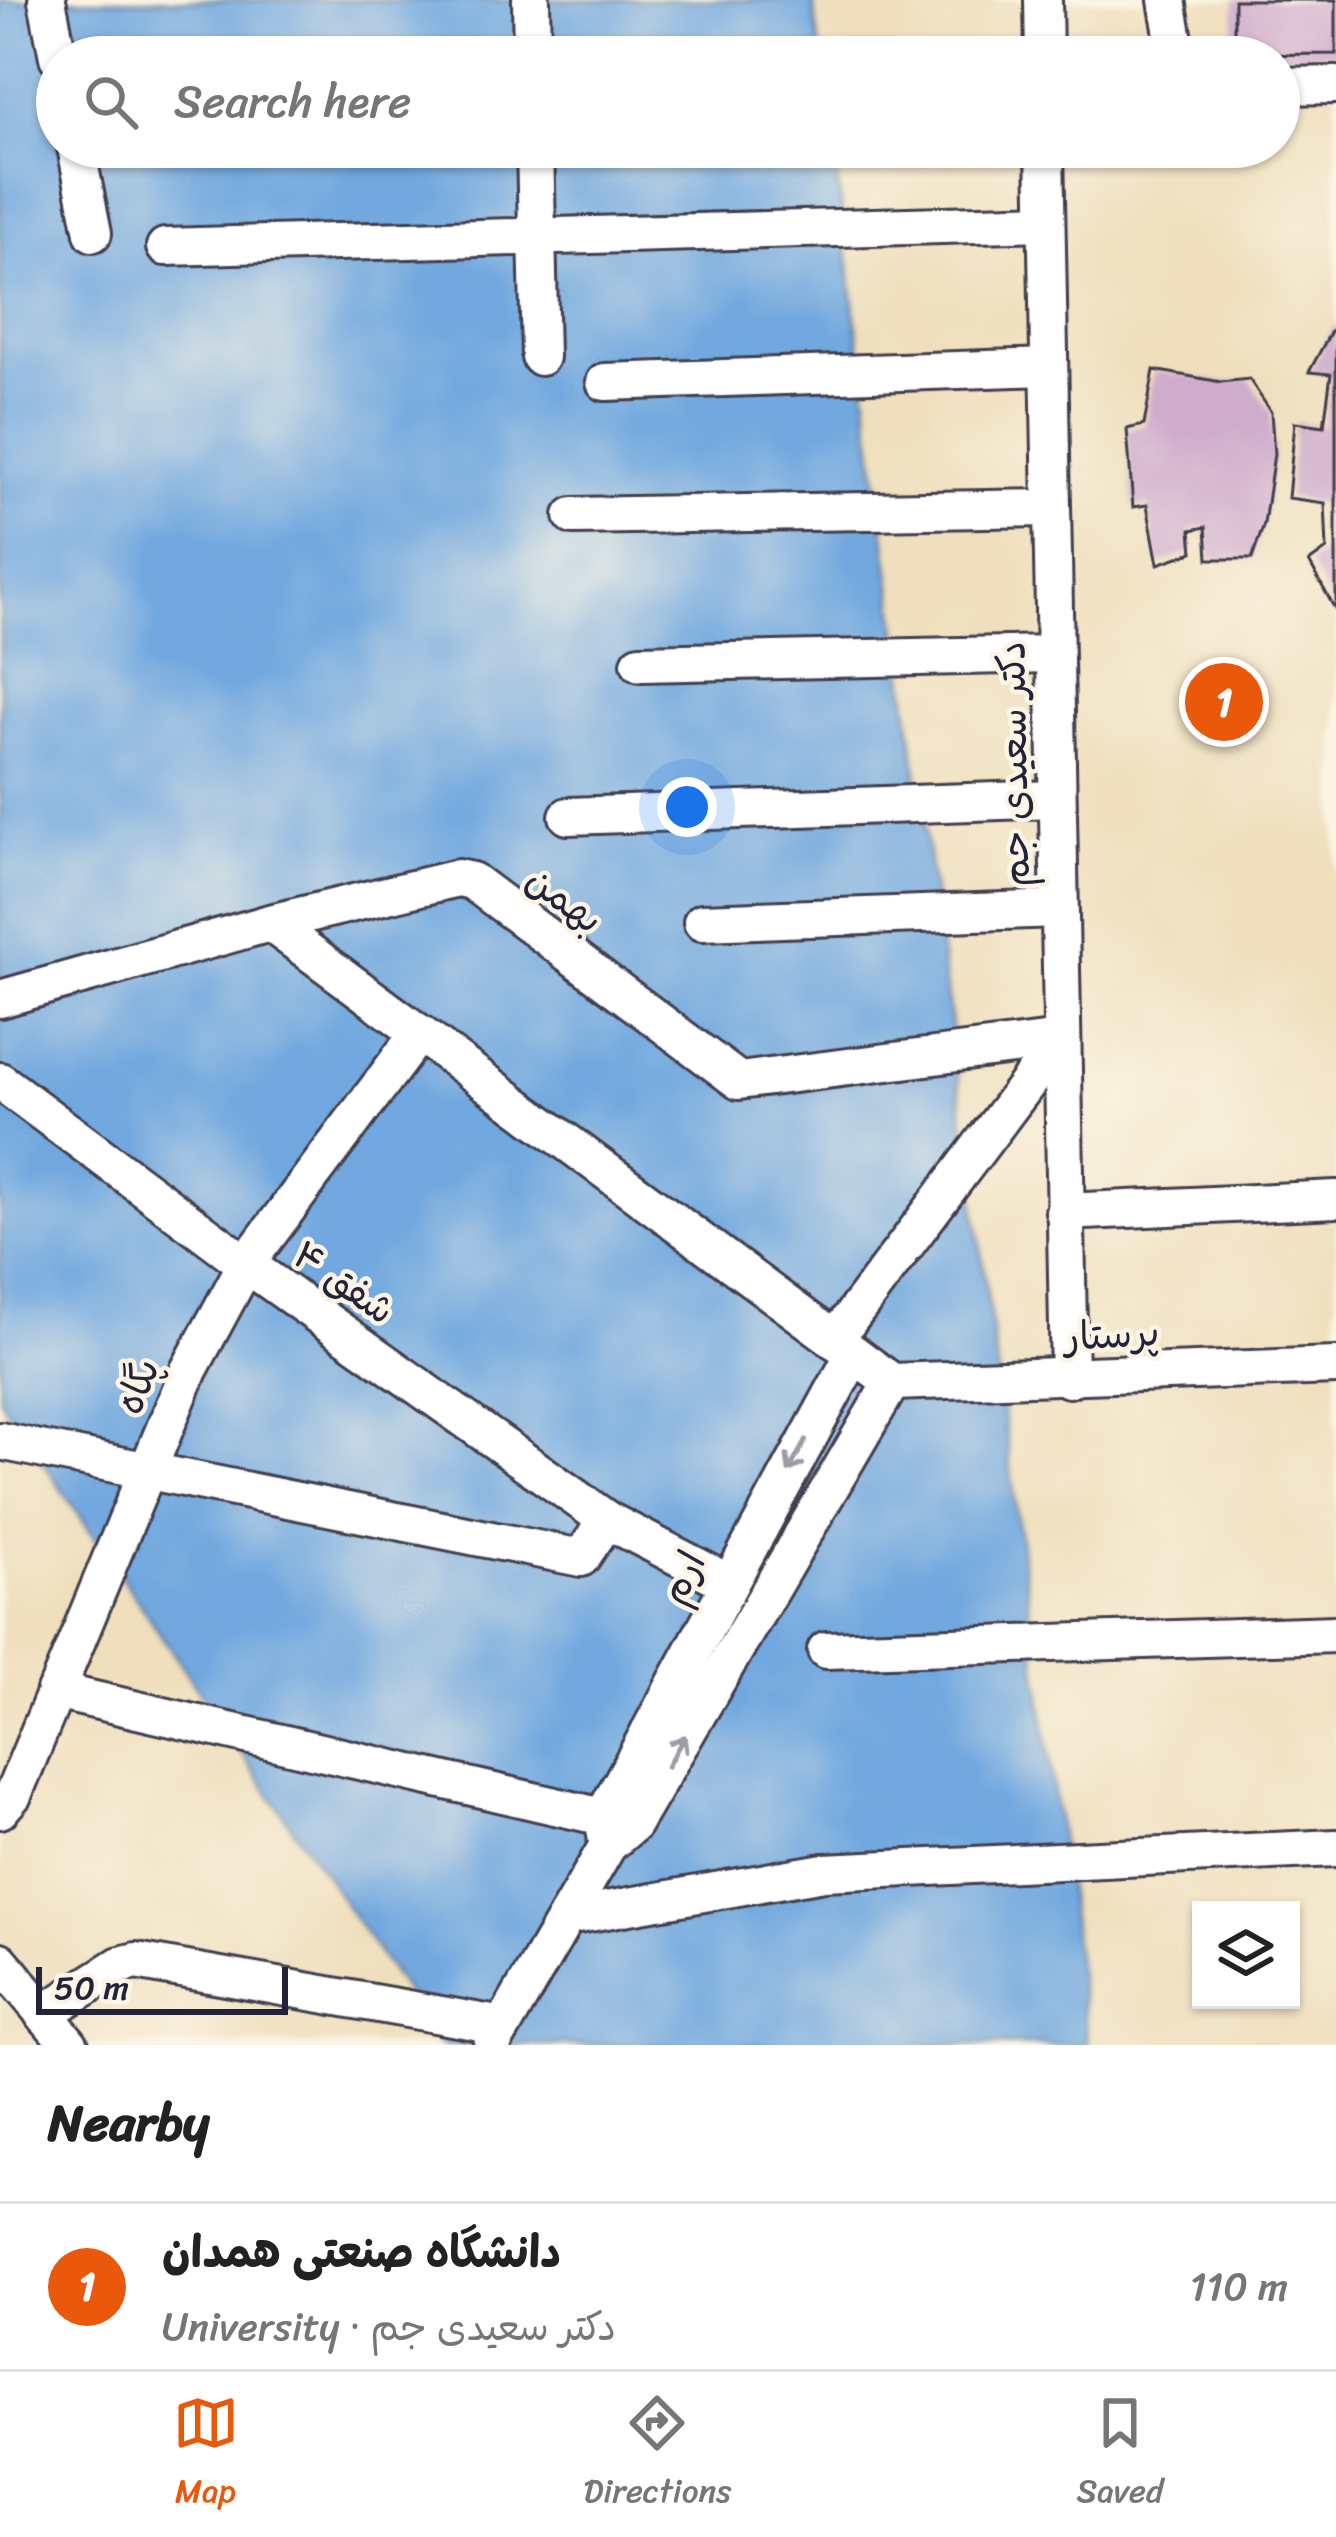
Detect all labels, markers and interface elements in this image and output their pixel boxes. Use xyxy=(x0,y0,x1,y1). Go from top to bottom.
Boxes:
search box xyxy=(36,36,1300,168)
text: Search here xyxy=(174,62,411,142)
icon: search xyxy=(78,69,144,135)
street label: دکتر سعیدی جم xyxy=(976,640,1050,888)
pin: 1 xyxy=(1185,657,1263,747)
your location xyxy=(657,777,717,837)
street label: بهمن xyxy=(511,846,619,952)
street label: شفق ۴ xyxy=(278,1221,410,1343)
street label: پرستار xyxy=(1060,1297,1161,1371)
street label: پگاه xyxy=(94,1347,180,1425)
one-way arrow xyxy=(784,1438,808,1473)
street label: ارم xyxy=(639,1538,725,1616)
one-way arrow xyxy=(664,1734,688,1769)
map controls xyxy=(1192,1901,1300,2009)
button: layers xyxy=(1192,1901,1300,2009)
text: 50 m xyxy=(54,1959,129,2017)
scale bar xyxy=(36,1961,288,2014)
text: Nearby xyxy=(48,2078,209,2168)
text: دانشگاه صنعتی همدان xyxy=(162,2212,561,2292)
text: 1 xyxy=(79,2252,95,2321)
text: 110 m xyxy=(1190,2252,1288,2321)
text: University · دکتر سعیدی جم xyxy=(162,2292,616,2361)
tab: Map xyxy=(173,2390,239,2520)
tab: Directions xyxy=(584,2390,731,2520)
tab: Saved xyxy=(1076,2390,1163,2520)

